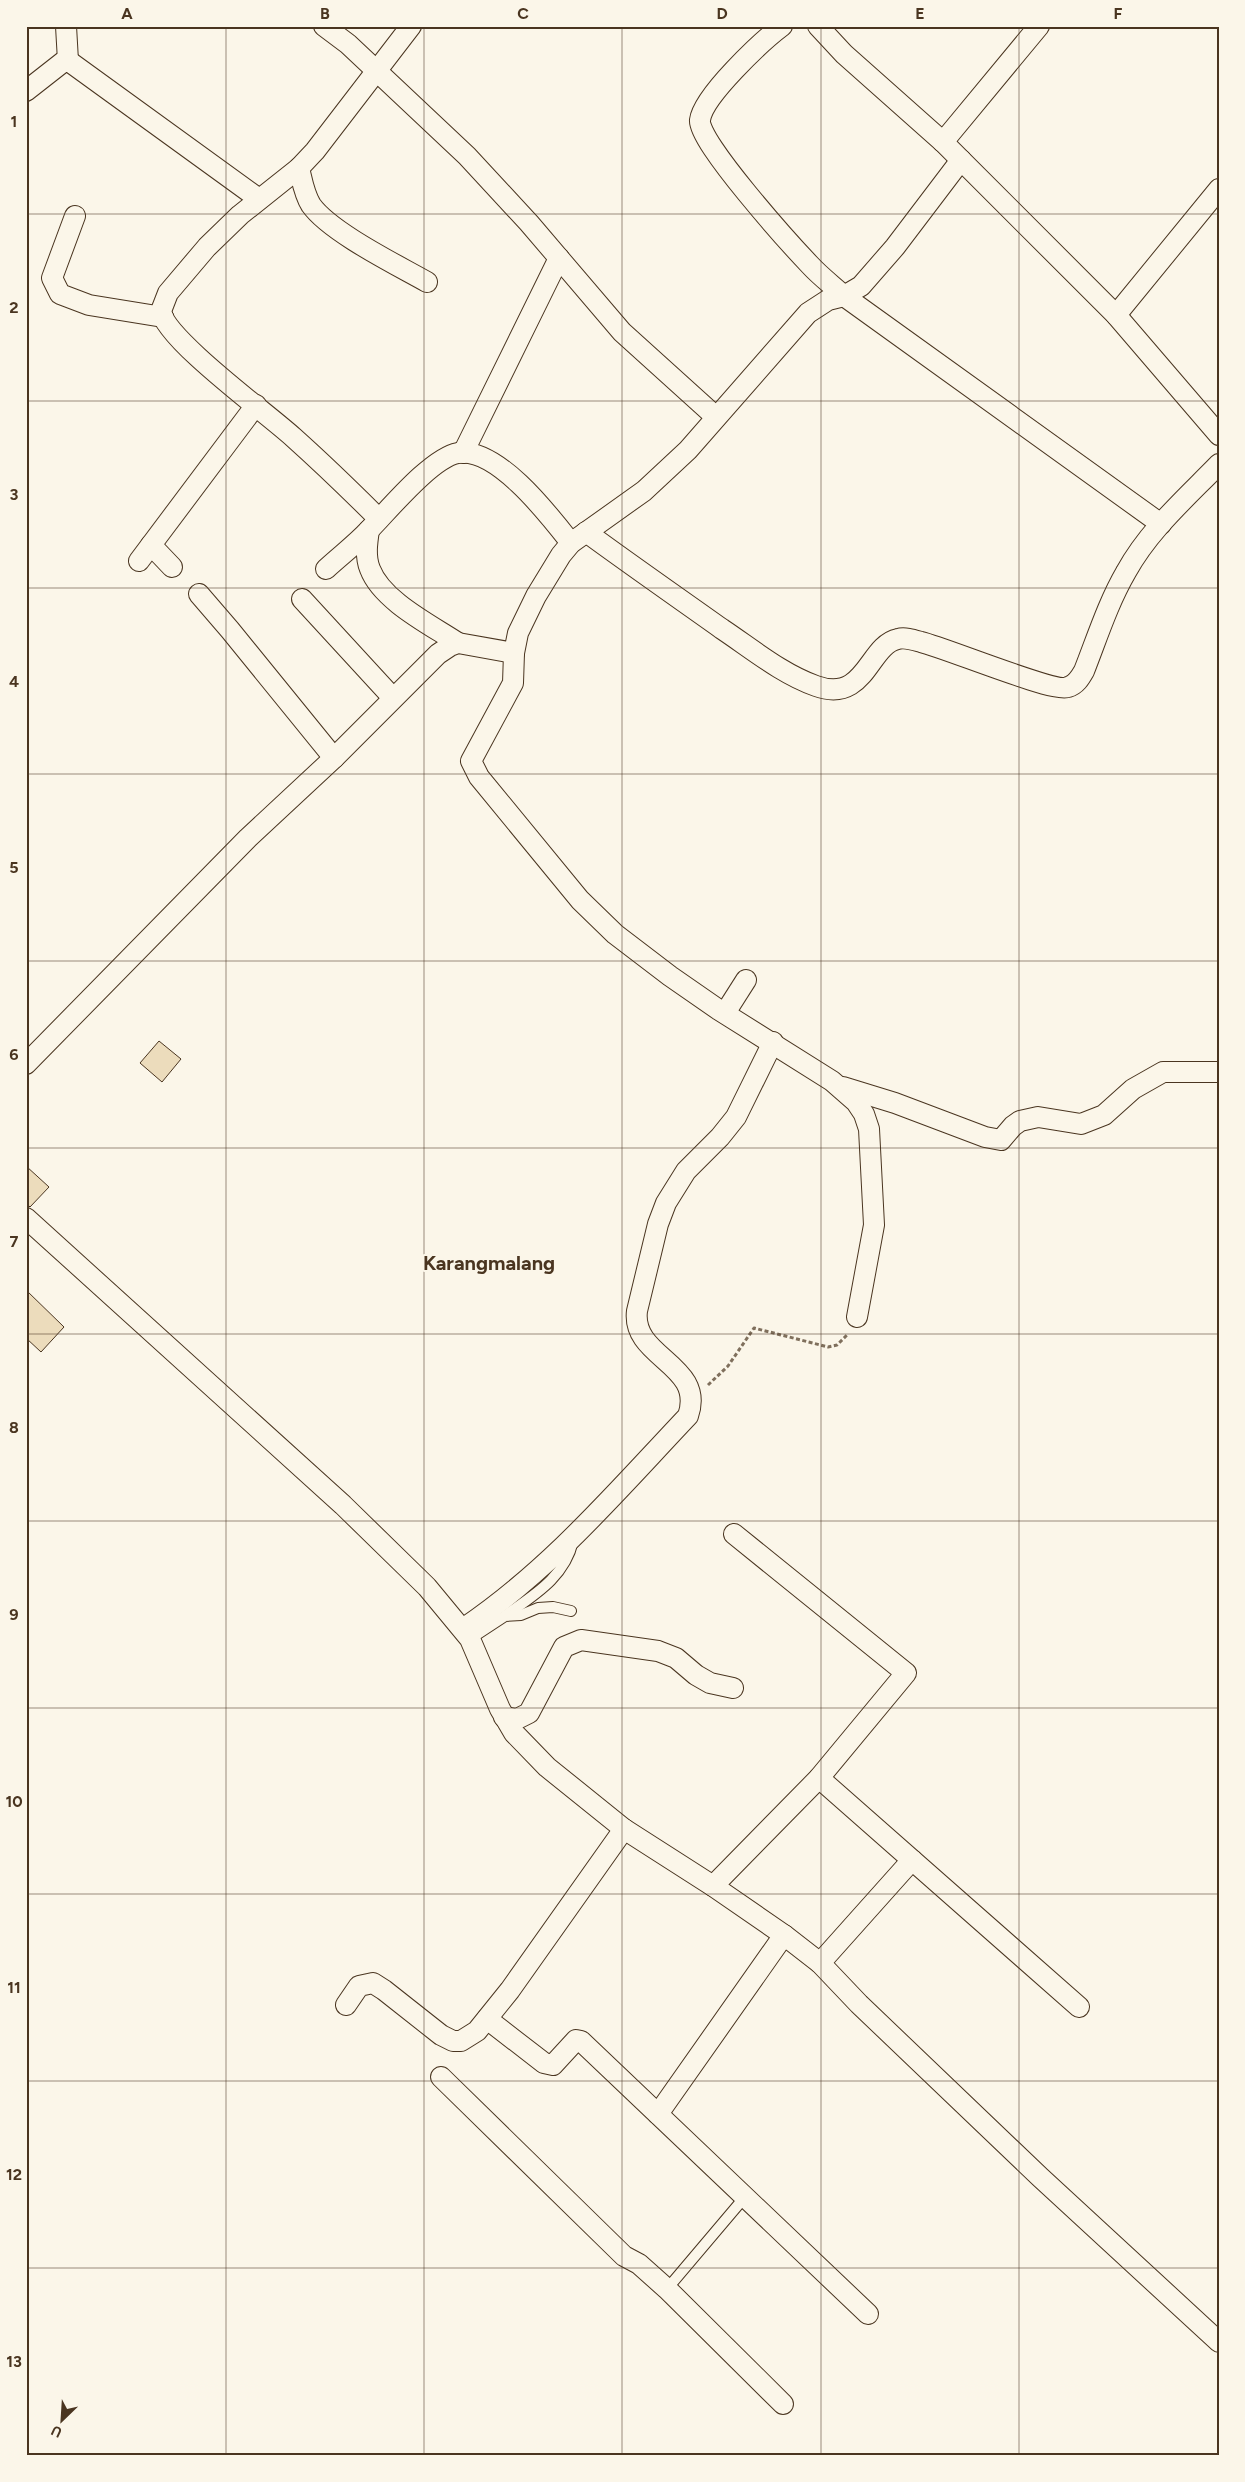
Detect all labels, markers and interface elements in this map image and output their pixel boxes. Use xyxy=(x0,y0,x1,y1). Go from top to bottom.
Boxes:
text: A xyxy=(121,4,133,23)
text: B xyxy=(320,4,330,23)
text: C xyxy=(517,4,529,23)
text: D xyxy=(716,4,728,23)
text: E xyxy=(915,4,925,23)
text: F xyxy=(1114,4,1123,23)
text: 1 xyxy=(11,112,17,131)
text: 2 xyxy=(9,298,19,317)
text: 3 xyxy=(10,485,19,504)
text: 4 xyxy=(9,672,19,691)
text: 5 xyxy=(9,858,19,877)
text: 6 xyxy=(9,1045,19,1064)
text: 7 xyxy=(10,1232,19,1251)
district label: Karangmalang xyxy=(423,1251,555,1275)
text: 8 xyxy=(9,1418,19,1437)
text: 9 xyxy=(9,1605,19,1624)
text: 10 xyxy=(5,1792,23,1811)
text: 11 xyxy=(7,1978,21,1997)
text: 12 xyxy=(6,2165,22,2184)
text: 13 xyxy=(6,2352,22,2371)
north arrow xyxy=(38,2394,88,2444)
text: U xyxy=(49,2422,65,2441)

